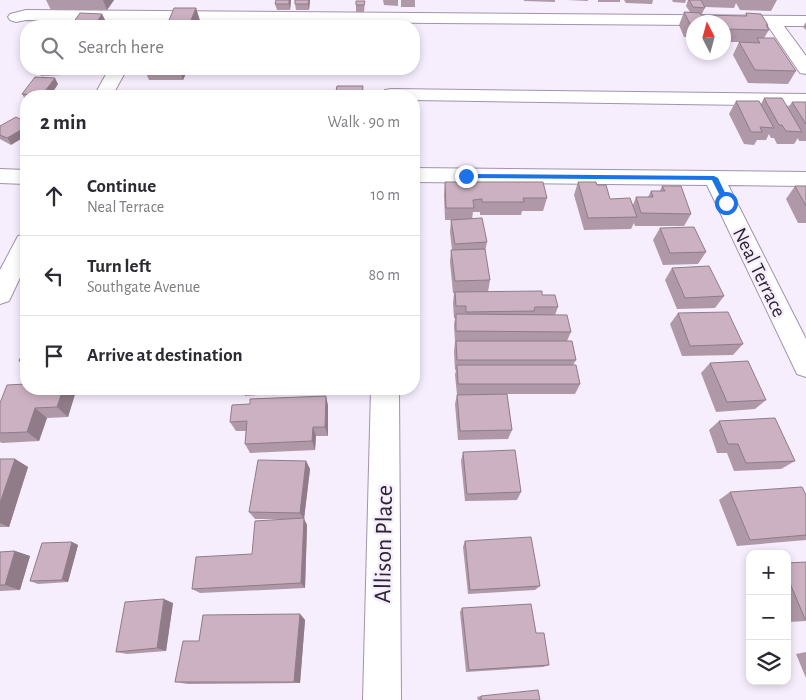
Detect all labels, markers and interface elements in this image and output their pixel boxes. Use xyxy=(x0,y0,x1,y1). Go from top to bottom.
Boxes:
north arrow xyxy=(686,15,731,60)
search box xyxy=(20,20,420,75)
icon: search xyxy=(38,34,66,62)
text: Search here xyxy=(78,38,164,57)
text: 2 min xyxy=(40,112,87,133)
text: Walk · 90 m xyxy=(328,114,400,130)
route end xyxy=(455,165,478,188)
text: Continue xyxy=(87,177,156,196)
icon: ahead xyxy=(40,182,68,210)
text: 10 m xyxy=(371,187,400,203)
route start xyxy=(715,192,738,215)
text: Neal Terrace xyxy=(87,199,164,215)
street label: Neal Terrace xyxy=(729,225,789,320)
text: Turn left xyxy=(87,257,151,276)
icon: left xyxy=(40,262,68,290)
text: 80 m xyxy=(369,267,400,283)
text: Southgate Avenue xyxy=(87,279,200,295)
icon: arrive xyxy=(40,342,68,370)
text: Arrive at destination xyxy=(87,346,243,365)
street label: Allison Place xyxy=(371,485,397,603)
map controls xyxy=(746,550,791,685)
button: + xyxy=(746,550,791,595)
button: − xyxy=(746,595,791,640)
button: layers xyxy=(746,640,791,685)

